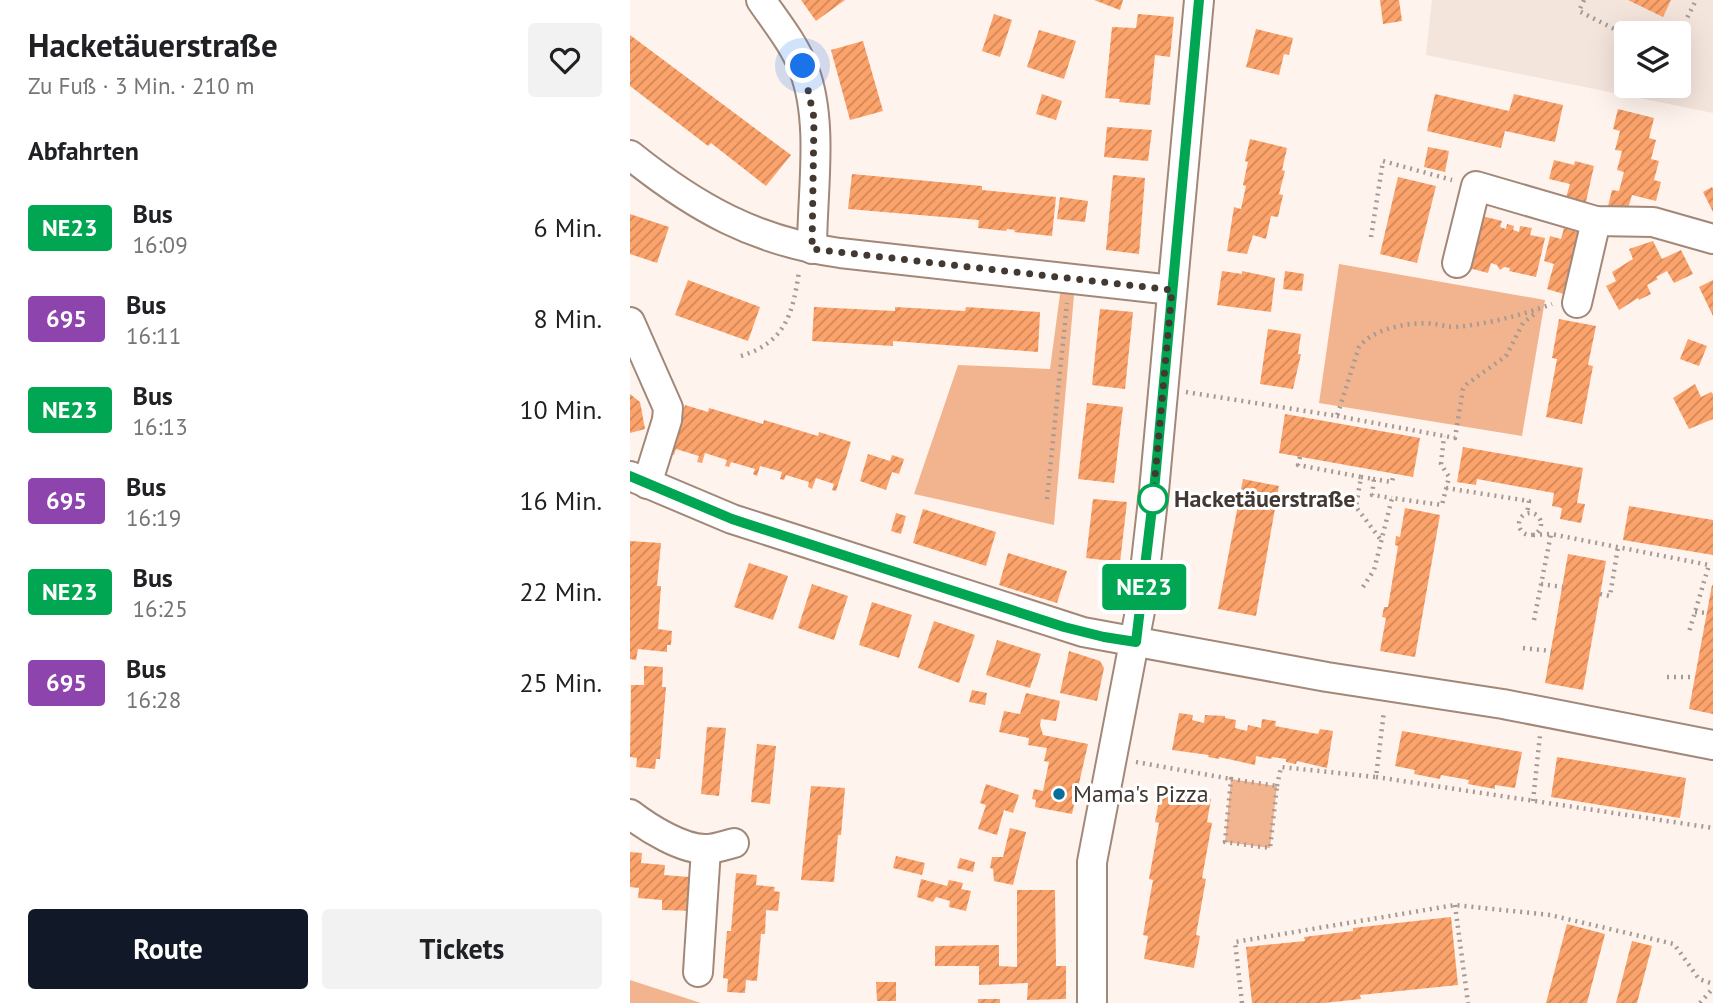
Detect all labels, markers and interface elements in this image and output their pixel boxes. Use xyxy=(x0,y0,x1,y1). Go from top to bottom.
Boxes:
map controls xyxy=(1614,21,1691,98)
button: layers xyxy=(1614,21,1691,98)
text: Hacketäuerstraße xyxy=(28,23,278,66)
button: heart xyxy=(528,23,602,97)
your location xyxy=(785,48,820,83)
text: Zu Fuß · 3 Min. · 210 m xyxy=(28,71,254,100)
text: Abfahrten xyxy=(28,134,139,167)
text: Bus xyxy=(133,197,173,230)
text: 6 Min. xyxy=(534,211,602,244)
text: NE23 xyxy=(42,212,98,243)
text: 16:09 xyxy=(133,230,188,259)
text: Bus xyxy=(126,288,166,321)
text: 8 Min. xyxy=(534,302,602,335)
text: 695 xyxy=(46,303,87,334)
text: 16:11 xyxy=(126,321,181,350)
text: Bus xyxy=(133,379,173,412)
text: 10 Min. xyxy=(519,393,602,426)
text: NE23 xyxy=(42,394,98,425)
text: 16:13 xyxy=(133,412,188,441)
text: Bus xyxy=(126,470,166,503)
place label: Hacketäuerstraße xyxy=(1174,483,1356,514)
text: 16 Min. xyxy=(519,484,602,517)
marker: Hacketäuerstraße xyxy=(1138,484,1168,514)
text: 695 xyxy=(46,485,87,516)
text: 16:19 xyxy=(126,503,181,532)
text: Bus xyxy=(133,561,173,594)
line badge: NE23 xyxy=(1095,564,1193,610)
text: NE23 xyxy=(1116,571,1172,602)
text: 22 Min. xyxy=(519,575,602,608)
text: NE23 xyxy=(42,576,98,607)
text: 16:25 xyxy=(133,594,188,623)
text: Bus xyxy=(126,652,166,685)
text: 25 Min. xyxy=(519,666,602,699)
text: 695 xyxy=(46,667,87,698)
text: 16:28 xyxy=(126,685,181,714)
place label: Mama's Pizza xyxy=(1073,778,1209,809)
marker: Mama's Pizza xyxy=(1051,786,1067,802)
button: Route xyxy=(28,909,308,989)
button: Tickets xyxy=(322,909,602,989)

